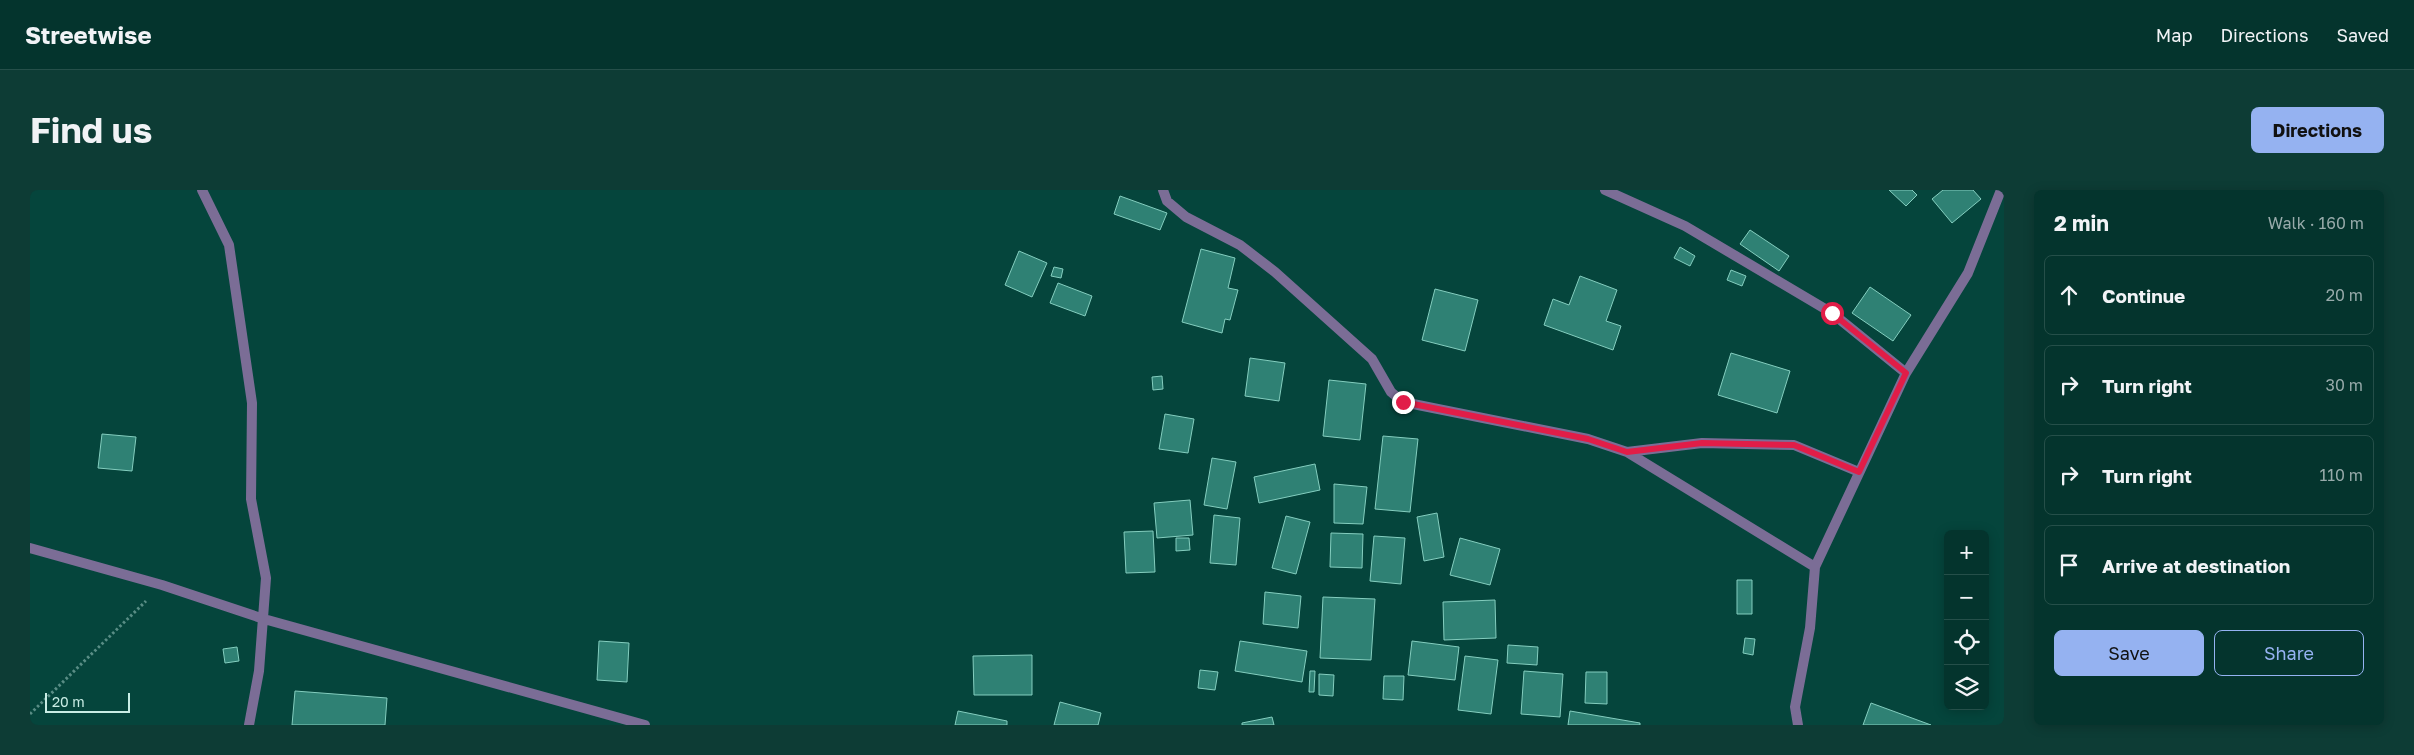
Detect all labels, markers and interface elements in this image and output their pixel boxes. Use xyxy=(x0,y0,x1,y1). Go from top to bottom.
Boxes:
text: Streetwise xyxy=(25,20,152,49)
text: Map xyxy=(2156,24,2192,46)
text: Directions xyxy=(2220,24,2308,46)
text: Saved xyxy=(2336,24,2389,46)
button: Directions xyxy=(2251,107,2384,153)
text: Find us xyxy=(30,109,152,151)
text: 2 min xyxy=(2054,210,2109,236)
text: Walk · 160 m xyxy=(2268,213,2364,233)
icon: ahead xyxy=(2055,281,2083,309)
text: Continue xyxy=(2102,284,2185,307)
text: 20 m xyxy=(2326,285,2363,305)
route start xyxy=(1821,302,1844,325)
icon: right xyxy=(2055,371,2083,399)
text: Turn right xyxy=(2102,374,2192,397)
text: 30 m xyxy=(2326,375,2363,395)
route end xyxy=(1392,391,1415,414)
icon: right xyxy=(2055,461,2083,489)
text: Turn right xyxy=(2102,464,2192,487)
text: 110 m xyxy=(2319,465,2363,485)
map controls xyxy=(1944,530,1989,710)
button: + xyxy=(1944,530,1989,575)
icon: arrive xyxy=(2055,551,2083,579)
text: Arrive at destination xyxy=(2102,554,2290,577)
button: − xyxy=(1944,575,1989,620)
button: locate xyxy=(1944,620,1989,665)
button: Save xyxy=(2054,630,2204,676)
button: Share xyxy=(2214,630,2364,676)
button: layers xyxy=(1944,665,1989,710)
scale bar xyxy=(45,690,130,713)
text: 20 m xyxy=(52,693,85,710)

